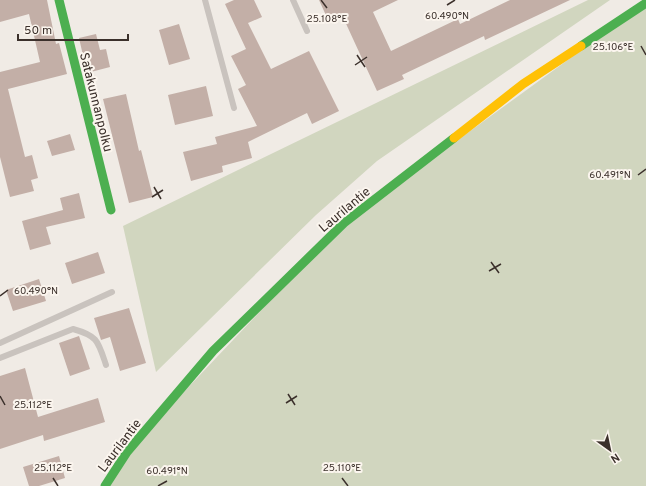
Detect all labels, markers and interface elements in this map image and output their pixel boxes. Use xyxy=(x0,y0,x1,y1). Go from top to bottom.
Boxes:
text: 60.490°N xyxy=(425,10,469,23)
text: 25.108°E xyxy=(307,13,347,26)
scale bar xyxy=(18,16,128,42)
text: 50 m xyxy=(24,23,52,39)
text: 25.106°E xyxy=(593,41,633,54)
street label: Satakunnanpolku xyxy=(75,51,115,154)
text: 60.491°N xyxy=(589,169,631,182)
street label: Laurilantie xyxy=(316,184,374,237)
text: 60.490°N xyxy=(14,285,58,298)
text: 25.112°E xyxy=(14,399,52,412)
street label: Laurilantie xyxy=(95,417,146,476)
north arrow xyxy=(590,430,630,470)
text: N xyxy=(608,450,622,466)
text: 25.112°E xyxy=(34,462,72,475)
text: 25.110°E xyxy=(323,462,361,475)
text: 60.491°N xyxy=(146,465,188,478)

